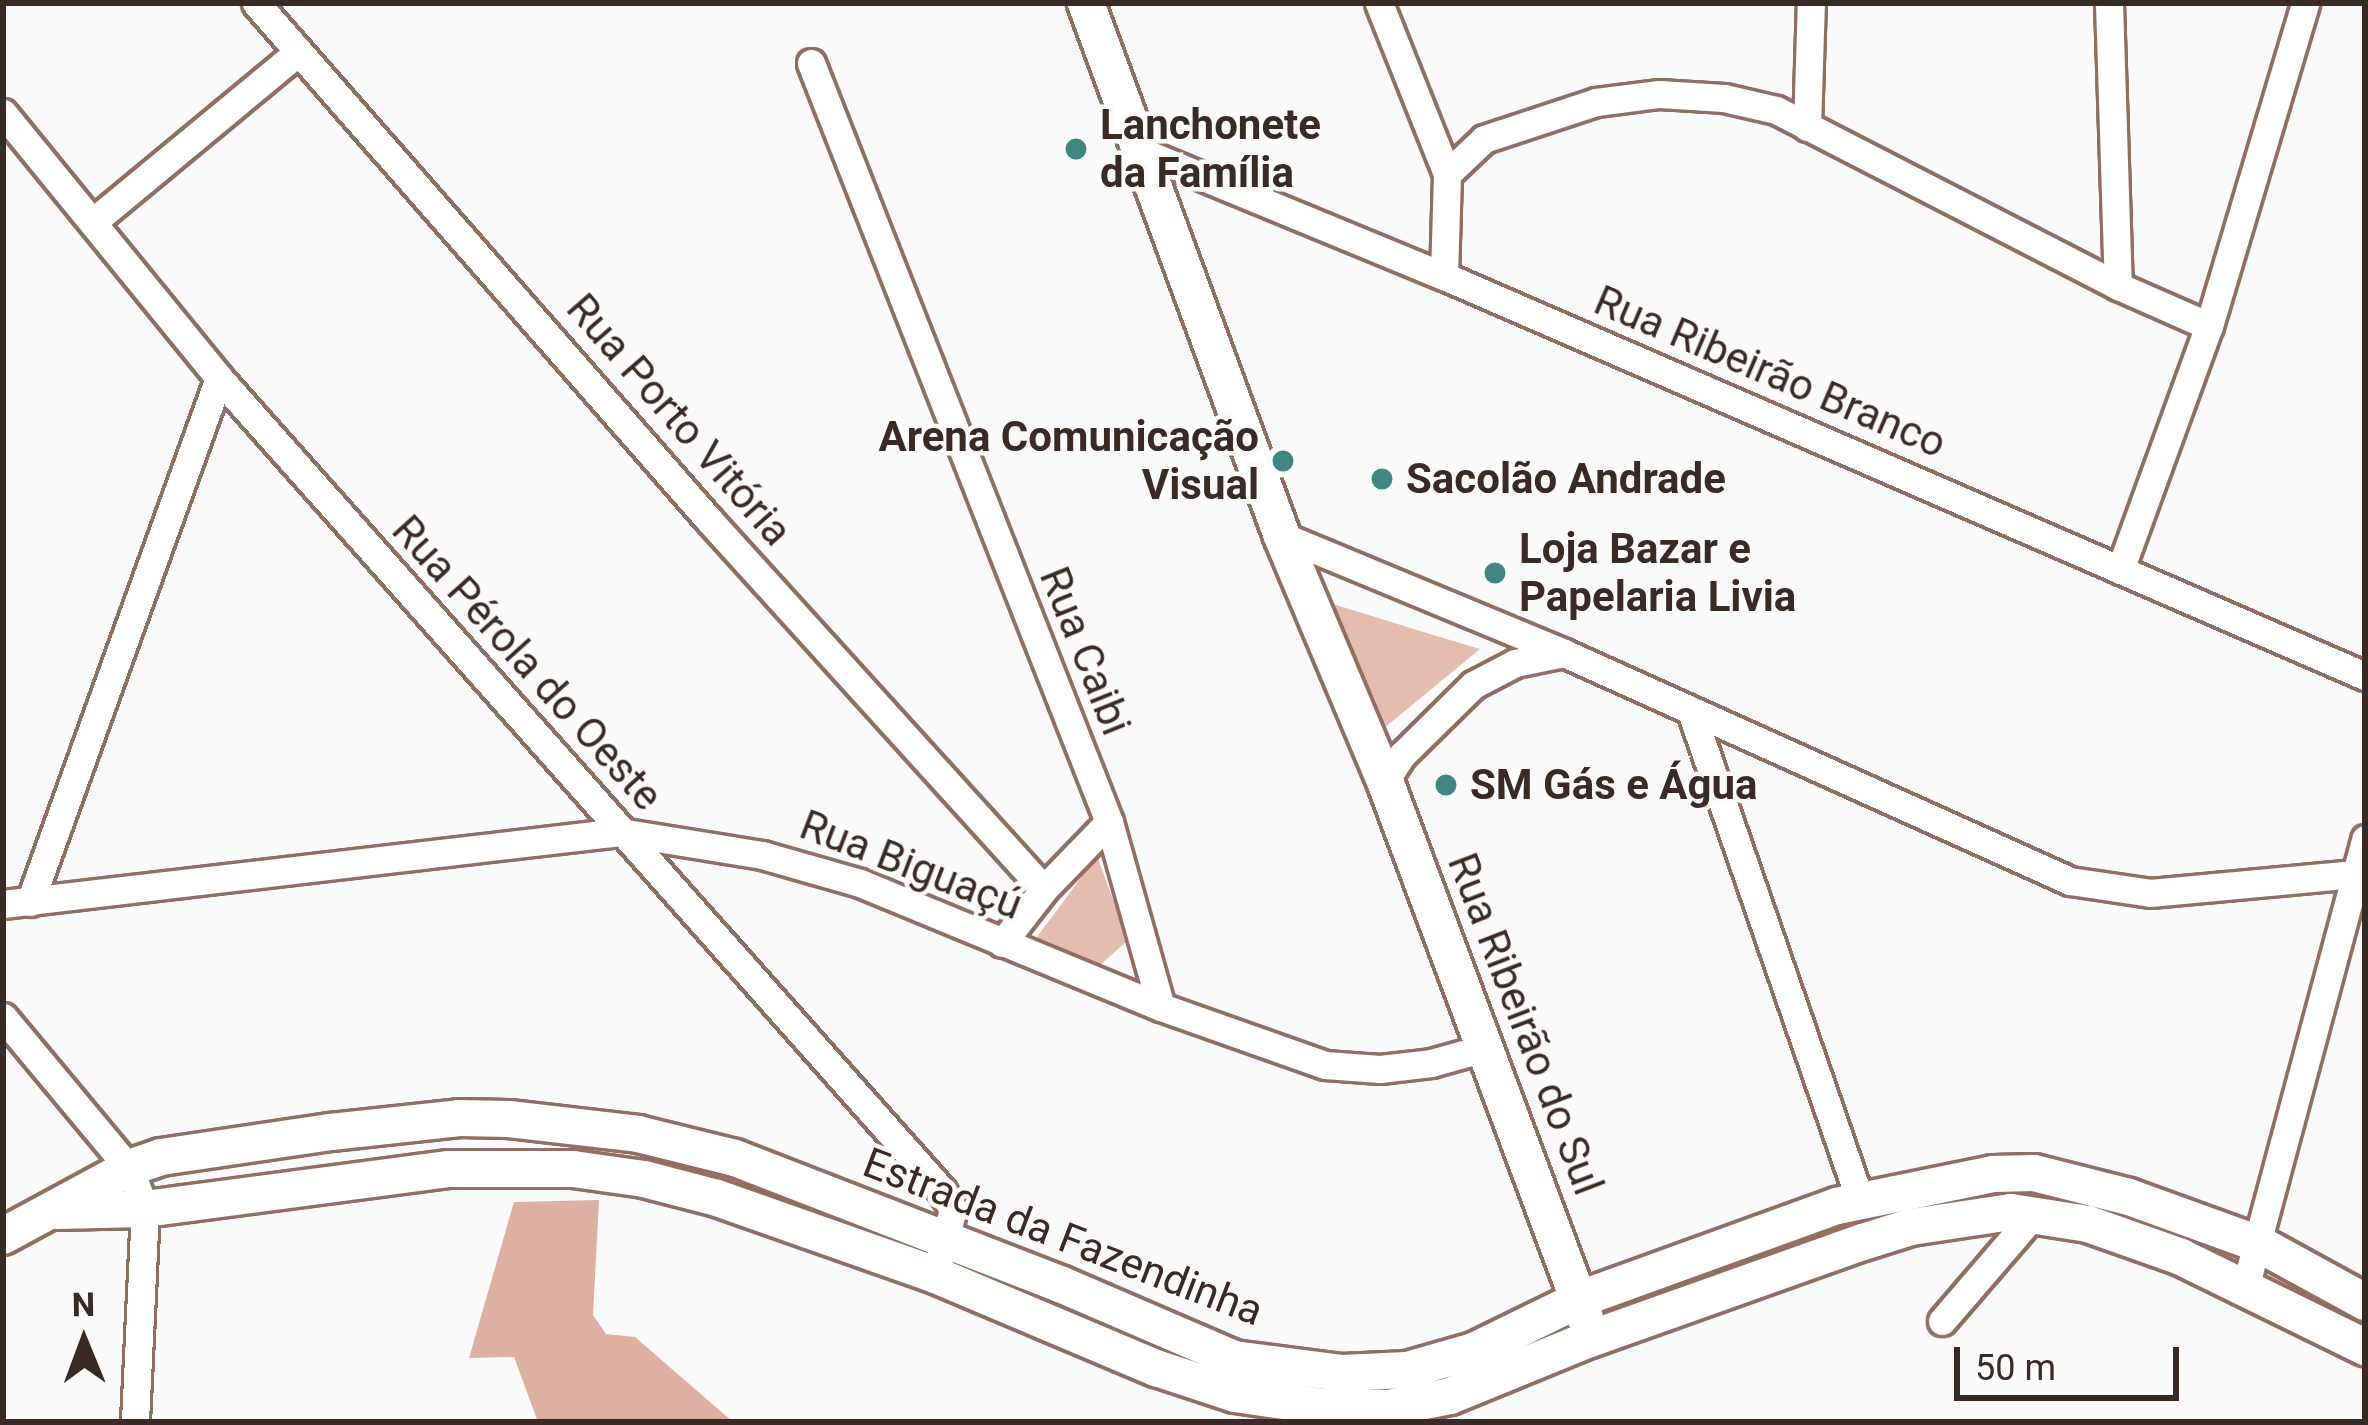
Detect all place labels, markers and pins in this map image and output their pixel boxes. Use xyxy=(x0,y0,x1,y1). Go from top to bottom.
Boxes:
place label: Lanchonete da Família xyxy=(1100,100,1321,198)
marker: Lanchonete da Família xyxy=(1063,136,1089,162)
place label: Arena Comunicação Visual xyxy=(878,412,1259,510)
marker: Arena Comunicação Visual xyxy=(1270,448,1296,474)
place label: Sacolão Andrade xyxy=(1406,454,1726,504)
marker: Sacolão Andrade xyxy=(1369,466,1395,492)
place label: Loja Bazar e Papelaria Livia xyxy=(1519,524,1796,622)
marker: Loja Bazar e Papelaria Livia xyxy=(1482,560,1508,586)
place label: SM Gás e Água xyxy=(1470,760,1758,810)
marker: SM Gás e Água xyxy=(1433,772,1459,798)

